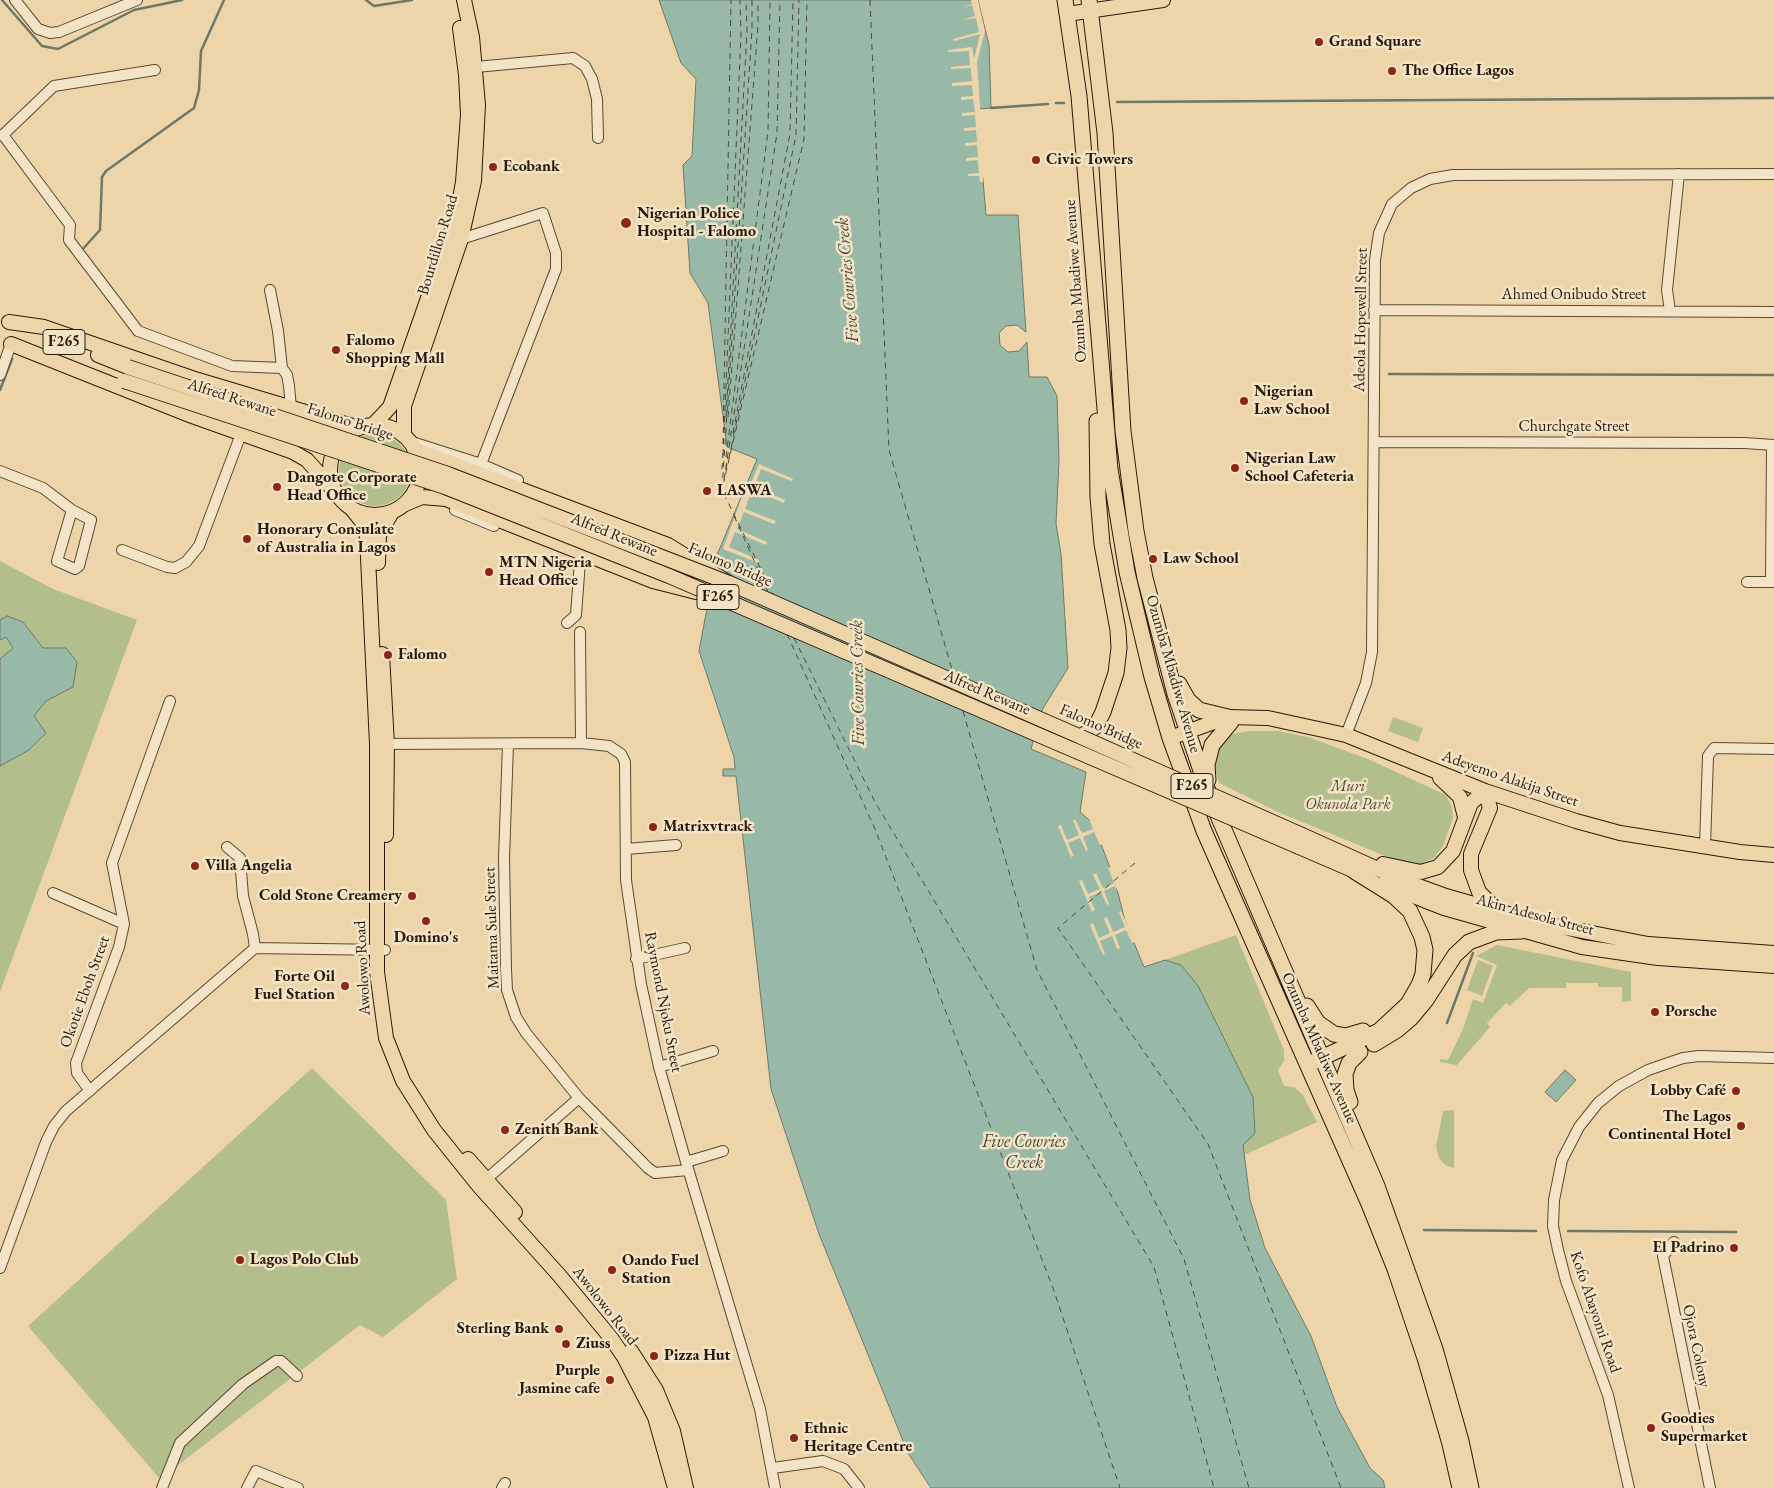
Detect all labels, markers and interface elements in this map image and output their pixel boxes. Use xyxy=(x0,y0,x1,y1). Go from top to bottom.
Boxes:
place label: Grand Square xyxy=(1329,32,1421,52)
marker: Grand Square xyxy=(1313,36,1325,48)
place label: The Office Lagos xyxy=(1402,61,1514,81)
marker: The Office Lagos xyxy=(1386,65,1398,77)
place label: Civic Towers xyxy=(1046,150,1133,170)
marker: Civic Towers xyxy=(1030,154,1042,166)
place label: Ecobank xyxy=(503,157,560,177)
marker: Ecobank xyxy=(487,161,499,173)
street label: Bourdillon Road xyxy=(414,193,462,297)
street label: Ozumba Mbadiwe Avenue xyxy=(1061,199,1091,363)
place label: Nigerian Police Hospital - Falomo xyxy=(637,204,756,242)
marker: Nigerian Police Hospital - Falomo xyxy=(619,216,633,230)
water label: Five Cowries Creek xyxy=(832,216,864,344)
street label: Adeola Hopewell Street xyxy=(1350,248,1372,392)
street label: Ahmed Onibudo Street xyxy=(1502,285,1646,305)
road number: F265 xyxy=(43,330,85,354)
place label: Falomo Shopping Mall xyxy=(346,331,445,369)
marker: Falomo Shopping Mall xyxy=(330,344,342,356)
street label: Alfred Rewane xyxy=(185,375,279,421)
place label: Nigerian Law School xyxy=(1254,382,1330,420)
marker: Nigerian Law School xyxy=(1238,395,1250,407)
street label: Falomo Bridge xyxy=(305,399,395,445)
street label: Churchgate Street xyxy=(1518,417,1630,437)
place label: Nigerian Law School Cafeteria xyxy=(1245,449,1354,487)
marker: Nigerian Law School Cafeteria xyxy=(1229,462,1241,474)
place label: Dangote Corporate Head Office xyxy=(287,468,417,506)
marker: Dangote Corporate Head Office xyxy=(271,481,283,493)
place label: LASWA xyxy=(717,481,771,501)
marker: LASWA xyxy=(701,485,713,497)
street label: Alfred Rewane xyxy=(568,509,660,561)
place label: Honorary Consulate of Australia in Lagos xyxy=(257,520,396,558)
marker: Honorary Consulate of Australia in Lagos xyxy=(241,533,253,545)
street label: Falomo Bridge xyxy=(685,539,775,591)
place label: Law School xyxy=(1163,549,1239,569)
place label: MTN Nigeria Head Office xyxy=(499,553,592,591)
marker: Law School xyxy=(1147,553,1159,565)
marker: MTN Nigeria Head Office xyxy=(483,566,495,578)
road number: F265 xyxy=(697,584,739,610)
street label: Ozumba Mbadiwe Avenue xyxy=(1141,593,1205,755)
water label: Five Cowries Creek xyxy=(846,620,870,746)
place label: Falomo xyxy=(398,645,447,665)
marker: Falomo xyxy=(382,649,394,661)
street label: Alfred Rewane xyxy=(941,666,1033,720)
street label: Falomo Bridge xyxy=(1056,700,1146,754)
street label: Adeyemo Alakija Street xyxy=(1439,747,1581,811)
road number: F265 xyxy=(1171,774,1213,798)
park label: Muri Okunola Park xyxy=(1305,777,1391,815)
place label: Matrixvtrack xyxy=(663,817,752,837)
marker: Matrixvtrack xyxy=(647,821,659,833)
place label: Villa Angelia xyxy=(205,856,292,876)
marker: Villa Angelia xyxy=(189,860,201,872)
street label: Maitama Sule Street xyxy=(480,867,504,989)
place label: Cold Stone Creamery xyxy=(259,886,402,906)
marker: Cold Stone Creamery xyxy=(406,890,418,902)
street label: Akin Adesola Street xyxy=(1474,890,1596,940)
marker: Domino's xyxy=(420,915,432,927)
street label: Awolowo Road xyxy=(351,920,375,1016)
place label: Domino's xyxy=(394,928,458,948)
street label: Raymond Njoku Street xyxy=(640,930,686,1074)
street label: Okotie Eboh Street xyxy=(56,933,114,1051)
place label: Forte Oil Fuel Station xyxy=(254,967,335,1005)
street label: Ozumba Mbadiwe Avenue xyxy=(1277,970,1361,1126)
marker: Forte Oil Fuel Station xyxy=(339,980,351,992)
place label: Porsche xyxy=(1665,1002,1717,1022)
marker: Porsche xyxy=(1649,1006,1661,1018)
place label: Lobby Café xyxy=(1650,1081,1726,1101)
marker: Lobby Café xyxy=(1730,1085,1742,1097)
place label: The Lagos Continental Hotel xyxy=(1608,1107,1731,1145)
place label: Zenith Bank xyxy=(515,1120,599,1140)
marker: The Lagos Continental Hotel xyxy=(1735,1120,1747,1132)
marker: Zenith Bank xyxy=(499,1124,511,1136)
water label: Five Cowries Creek xyxy=(982,1131,1066,1174)
place label: El Padrino xyxy=(1653,1238,1724,1258)
marker: El Padrino xyxy=(1728,1242,1740,1254)
street label: Kofo Abayomi Road xyxy=(1565,1249,1625,1375)
place label: Lagos Polo Club xyxy=(250,1250,358,1270)
place label: Oando Fuel Station xyxy=(622,1251,699,1289)
marker: Lagos Polo Club xyxy=(234,1254,246,1266)
street label: Awolowo Road xyxy=(568,1263,642,1349)
marker: Oando Fuel Station xyxy=(606,1264,618,1276)
street label: Ojora Colony xyxy=(1678,1303,1714,1389)
place label: Sterling Bank xyxy=(457,1319,549,1339)
marker: Sterling Bank xyxy=(553,1323,565,1335)
place label: Ziuss xyxy=(576,1334,611,1354)
marker: Ziuss xyxy=(560,1338,572,1350)
place label: Pizza Hut xyxy=(664,1346,731,1366)
marker: Pizza Hut xyxy=(648,1350,660,1362)
place label: Purple Jasmine cafe xyxy=(519,1361,600,1399)
marker: Purple Jasmine cafe xyxy=(604,1374,616,1386)
place label: Goodies Supermarket xyxy=(1661,1409,1747,1447)
place label: Ethnic Heritage Centre xyxy=(804,1419,912,1457)
marker: Goodies Supermarket xyxy=(1645,1422,1657,1434)
marker: Ethnic Heritage Centre xyxy=(788,1432,800,1444)

